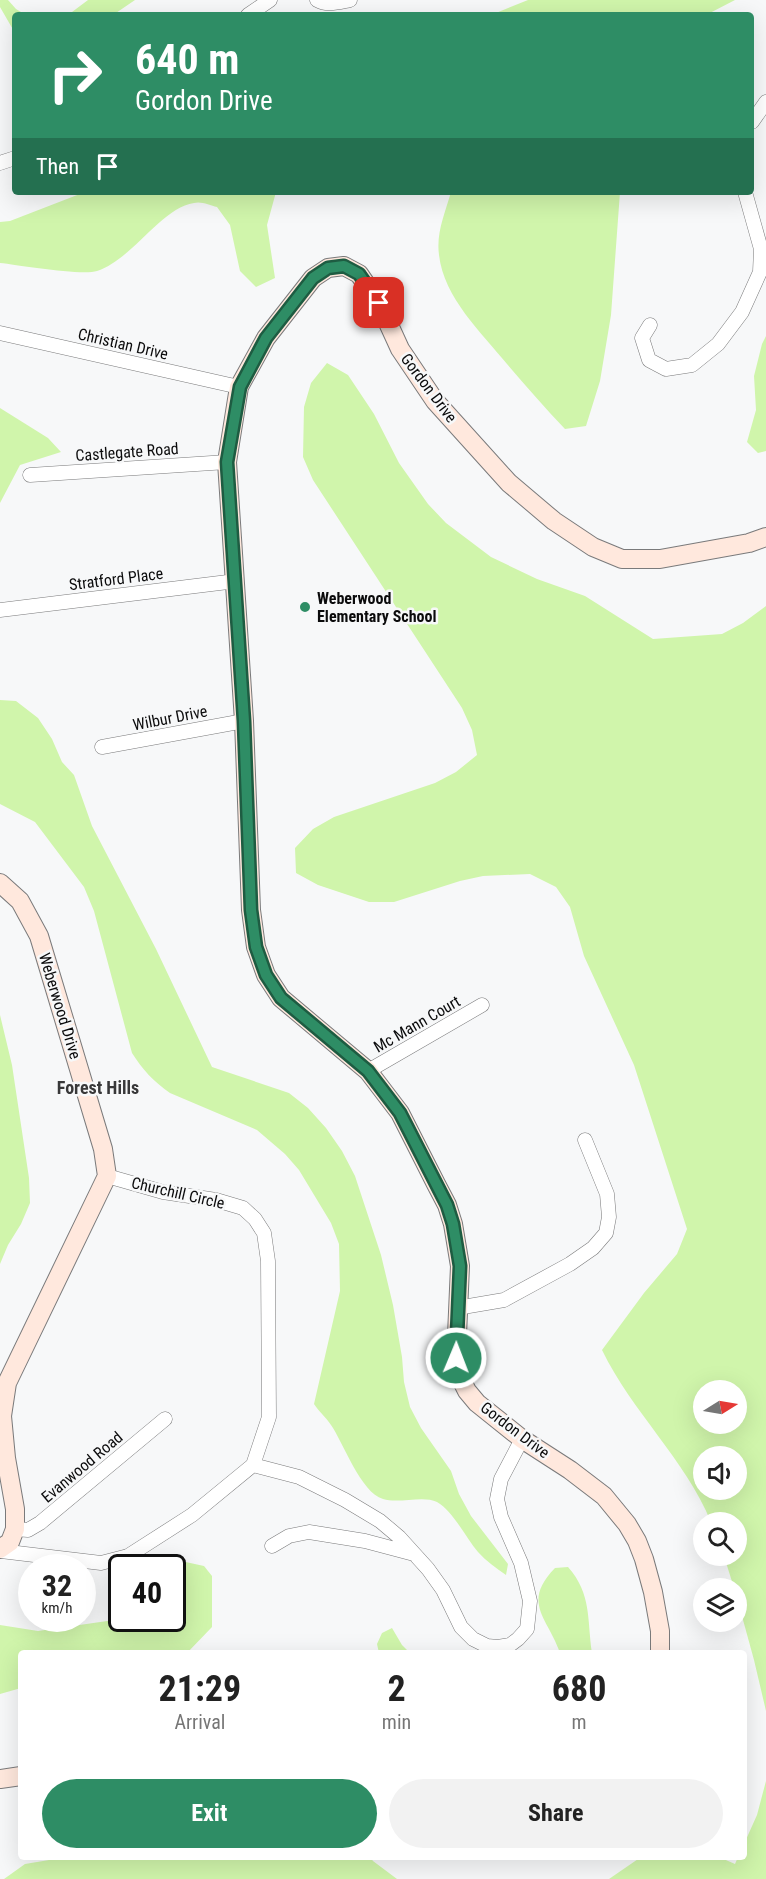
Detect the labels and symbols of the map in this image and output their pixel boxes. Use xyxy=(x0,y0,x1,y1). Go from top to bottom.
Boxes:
pin xyxy=(353,277,404,328)
street label: Christian Drive xyxy=(76,324,170,364)
street label: Gordon Drive xyxy=(397,350,461,426)
street label: Castlegate Road xyxy=(75,439,179,465)
street label: Stratford Place xyxy=(68,564,164,594)
place label: Weberwood Elementary School xyxy=(317,589,436,626)
marker: Weberwood Elementary School xyxy=(298,600,312,614)
street label: Wilbur Drive xyxy=(131,701,209,735)
street label: Weberwood Drive xyxy=(35,951,85,1061)
street label: Mc Mann Court xyxy=(370,991,464,1056)
district label: Forest Hills xyxy=(57,1077,139,1098)
street label: Churchill Circle xyxy=(130,1173,226,1213)
position arrow xyxy=(424,1326,488,1390)
north arrow xyxy=(693,1380,747,1434)
street label: Gordon Drive xyxy=(477,1398,553,1462)
street label: Evanwood Road xyxy=(38,1428,126,1506)
speed limit sign: 40 xyxy=(108,1554,186,1632)

